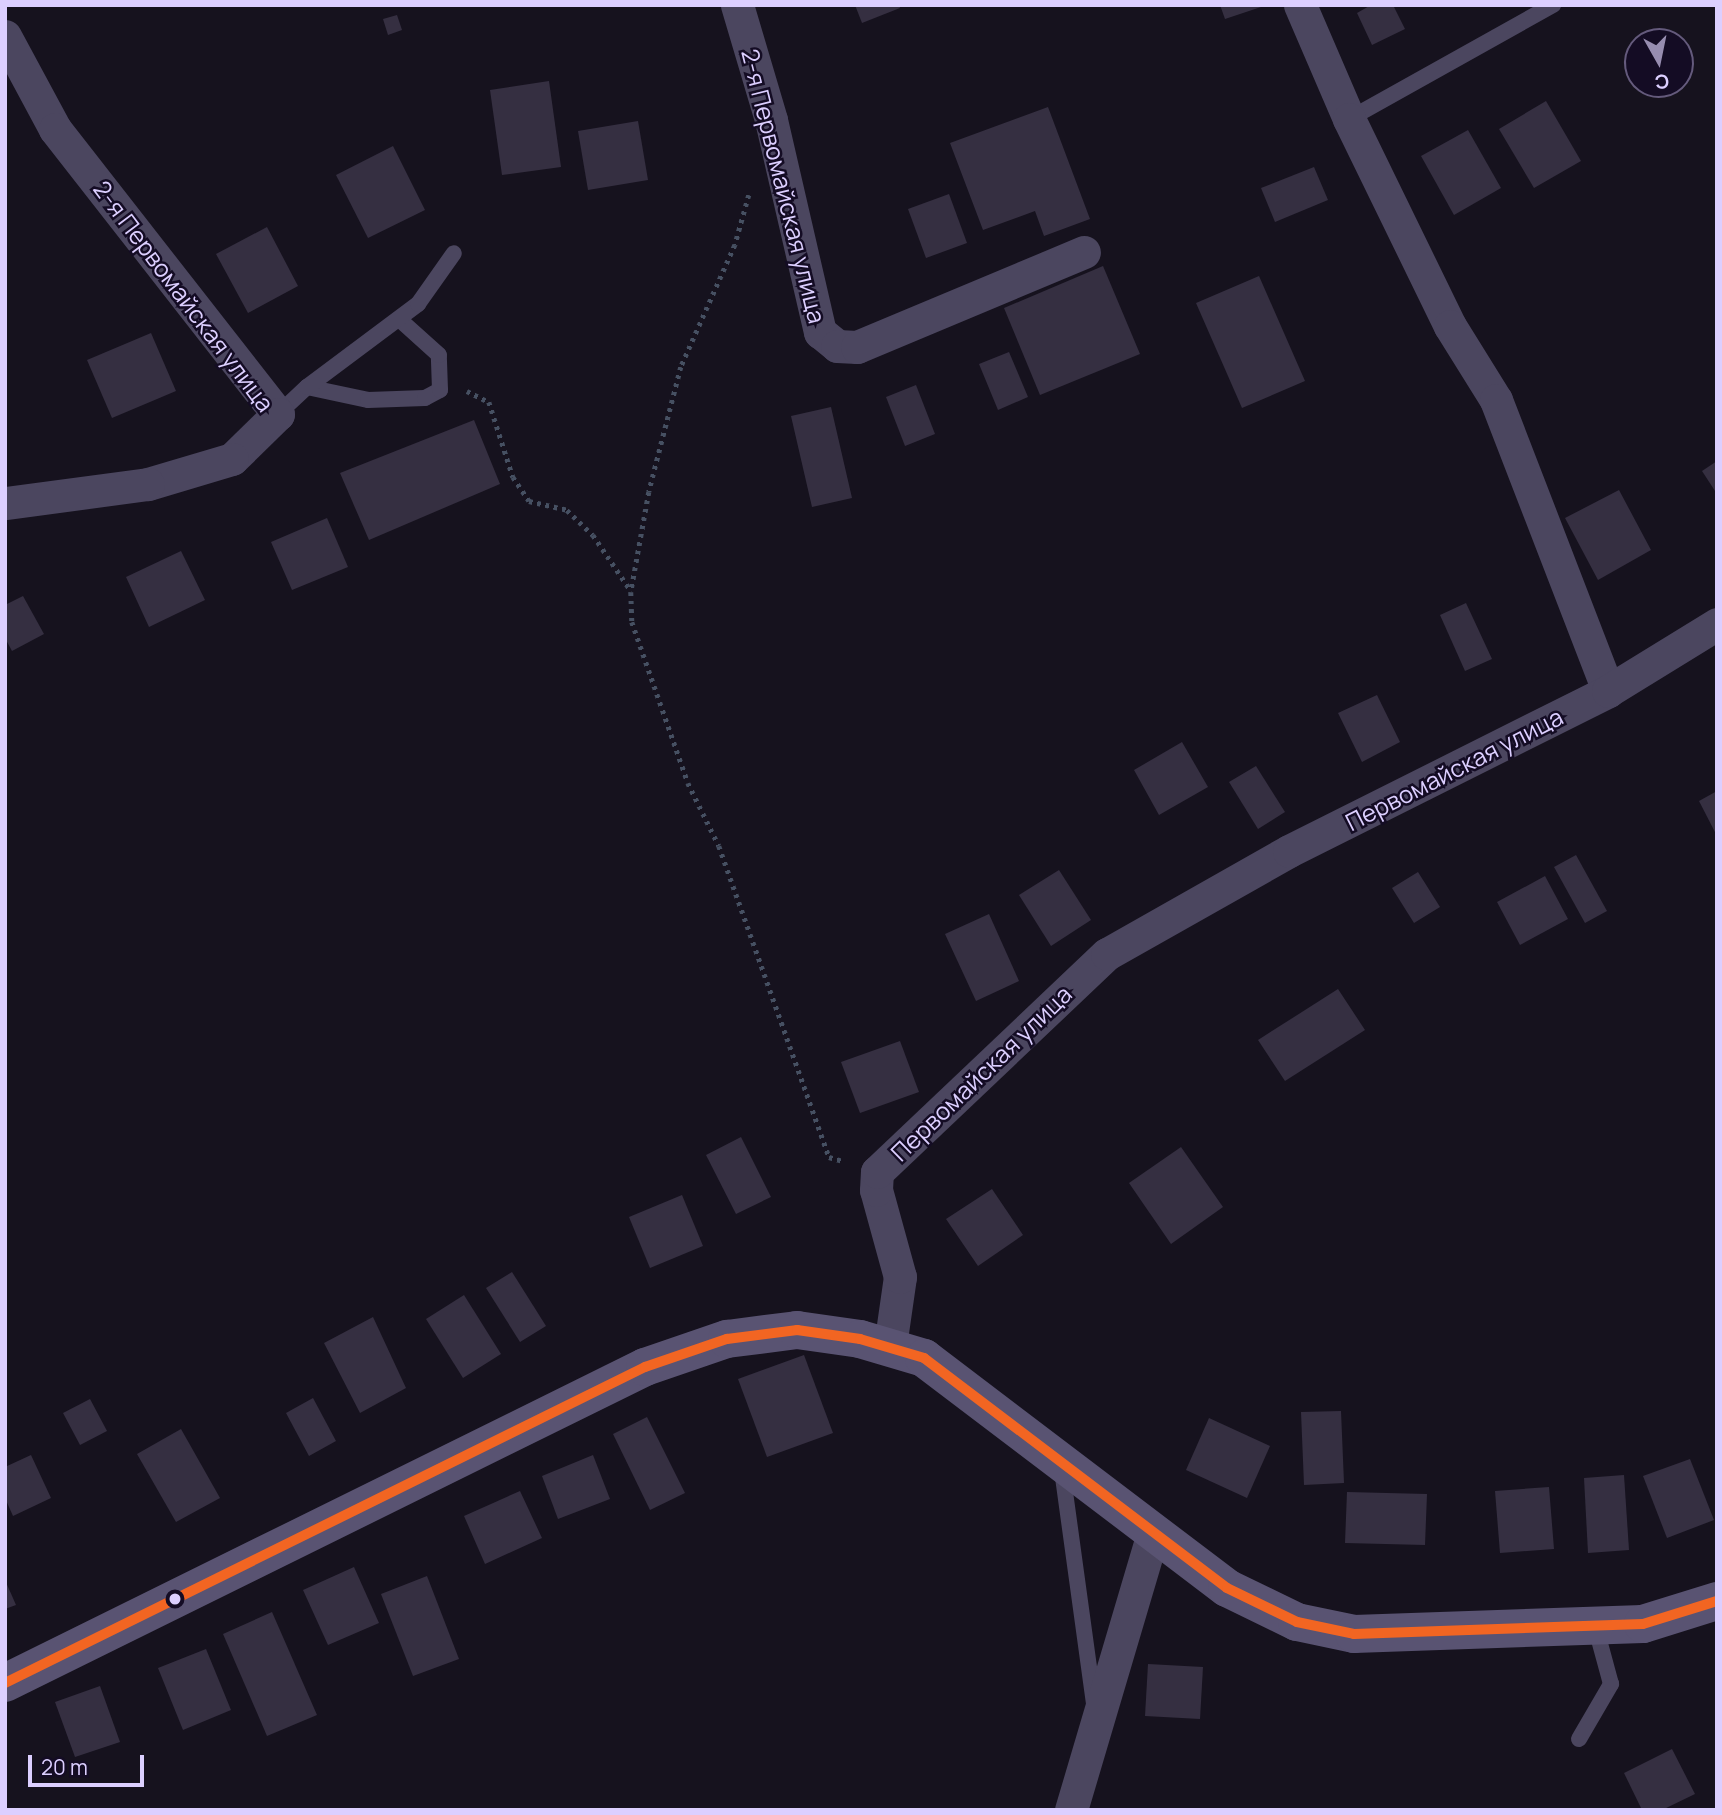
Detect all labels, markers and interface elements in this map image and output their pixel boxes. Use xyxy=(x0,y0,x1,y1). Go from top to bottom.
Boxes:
north arrow xyxy=(1624,28,1694,98)
street label: 2-я Первомайская улица xyxy=(736,46,832,326)
text: С xyxy=(1653,68,1671,96)
street label: 2-я Первомайская улица xyxy=(88,175,280,417)
street label: Первомайская улица xyxy=(1341,702,1567,836)
street label: Первомайская улица xyxy=(885,979,1077,1167)
unlabelled marker xyxy=(168,1592,182,1606)
scale bar xyxy=(32,1742,147,1786)
text: 20 m xyxy=(41,1753,88,1781)

